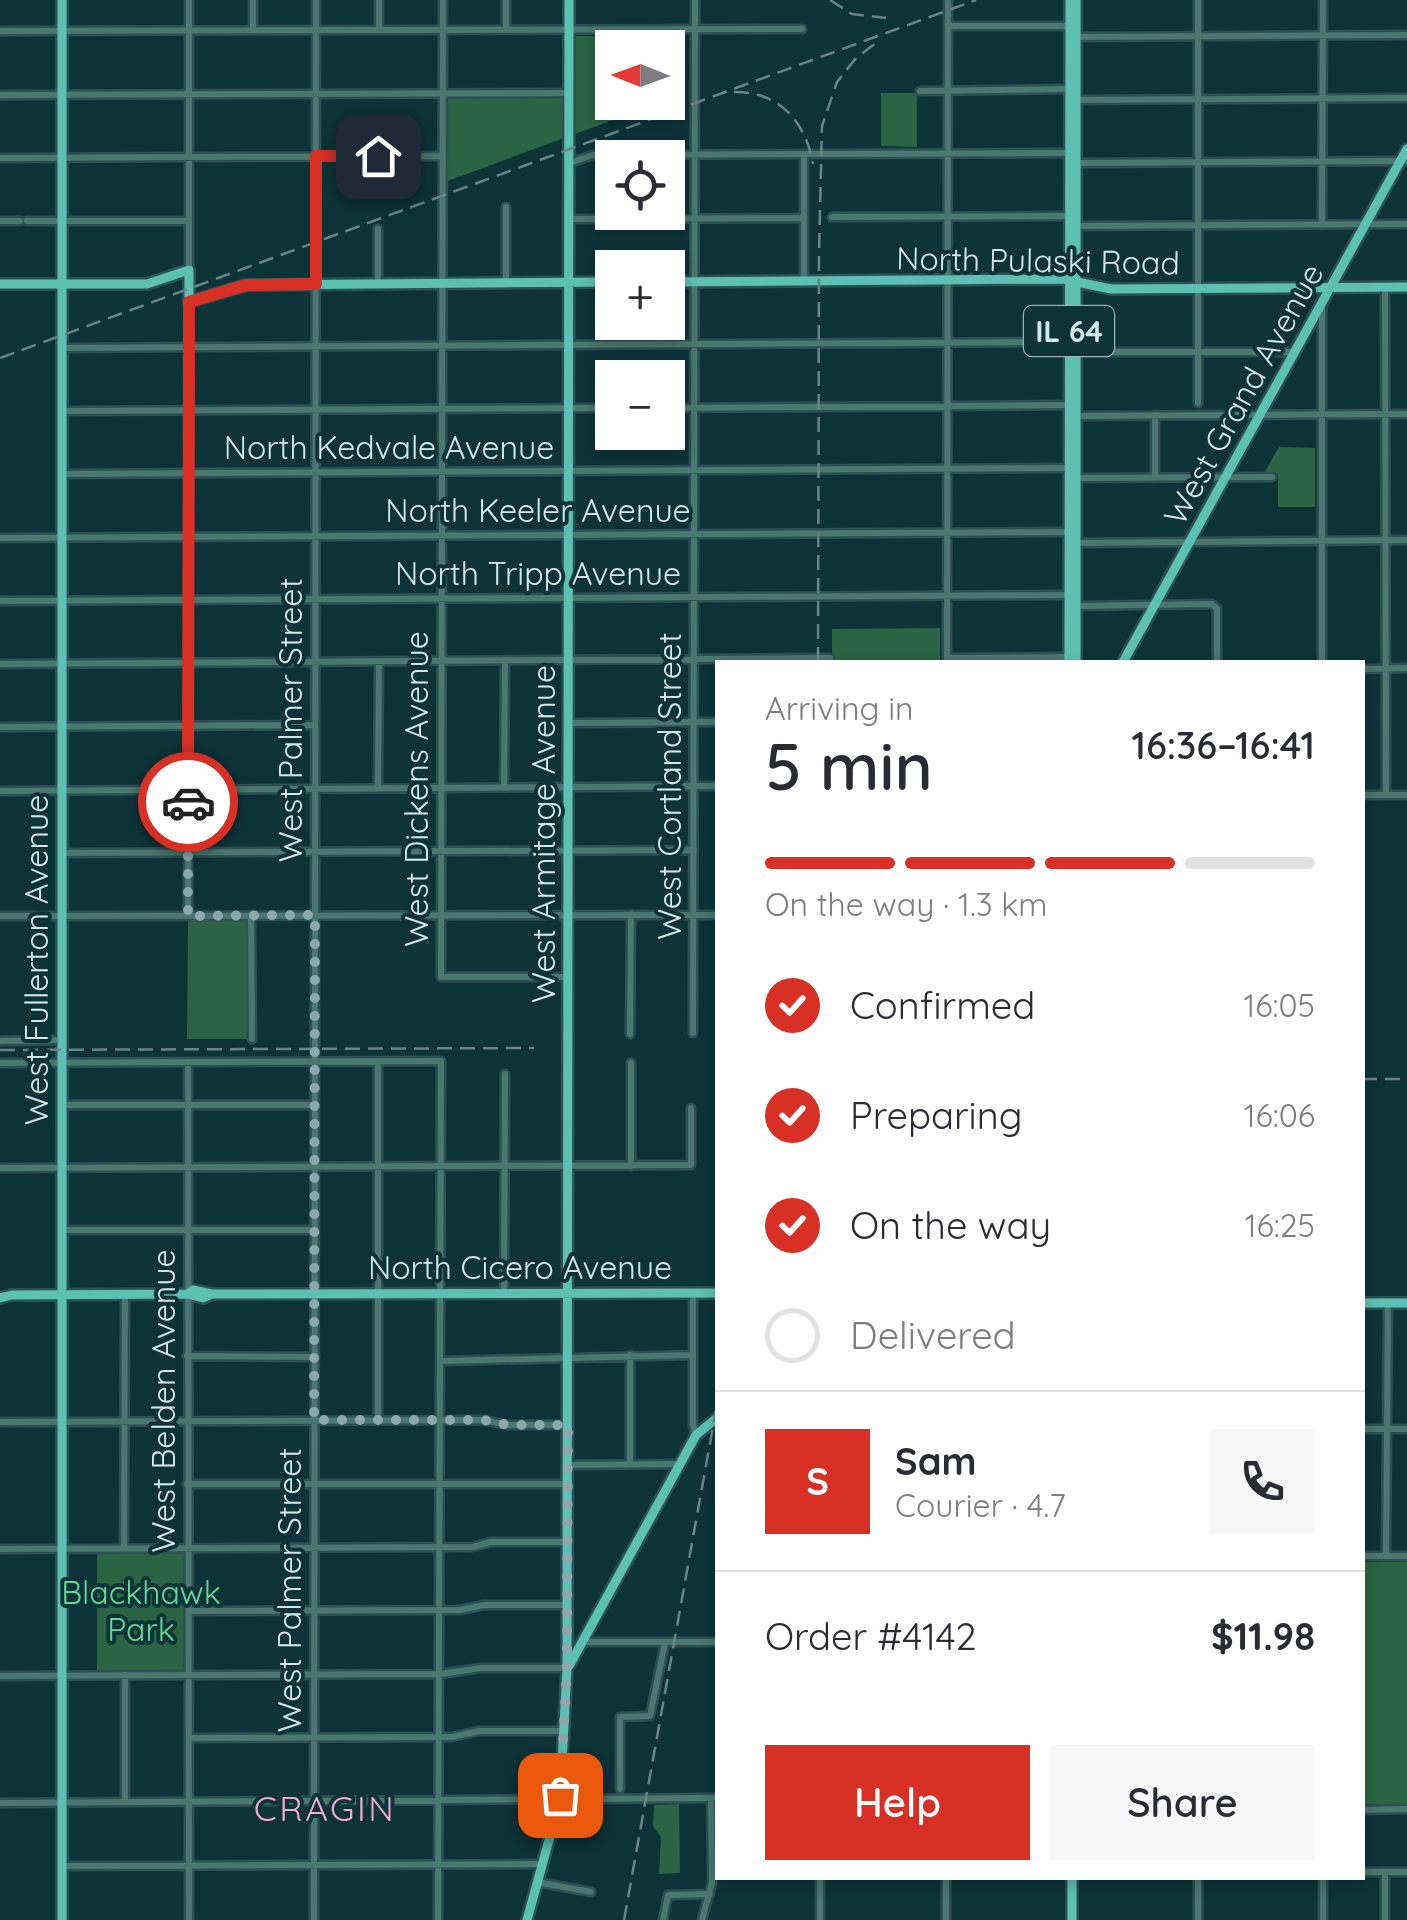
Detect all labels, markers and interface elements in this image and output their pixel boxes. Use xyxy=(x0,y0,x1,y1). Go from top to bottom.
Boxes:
north arrow xyxy=(595,30,685,120)
map controls xyxy=(595,30,685,450)
pin xyxy=(336,114,421,199)
icon: home xyxy=(351,129,406,184)
button: locate xyxy=(595,140,685,230)
street label: North Pulaski Road xyxy=(896,238,1180,282)
button: + xyxy=(595,250,685,340)
street label: West Grand Avenue xyxy=(1155,256,1331,532)
road number: IL 64 xyxy=(1024,306,1114,356)
button: − xyxy=(595,360,685,450)
street label: North Kedvale Avenue xyxy=(224,427,554,467)
street label: North Keeler Avenue xyxy=(385,490,691,530)
street label: North Tripp Avenue xyxy=(395,553,681,593)
street label: West Palmer Street xyxy=(270,578,310,862)
street label: West Dickens Avenue xyxy=(396,631,436,947)
street label: West Cortland Street xyxy=(649,632,689,940)
street label: West Armitage Avenue xyxy=(523,665,563,1003)
text: Arriving in xyxy=(765,688,914,728)
text: 16:36–16:41 xyxy=(1131,721,1315,769)
text: 5 min xyxy=(765,725,933,806)
courier xyxy=(138,752,238,852)
icon: car xyxy=(161,775,216,830)
street label: West Fullerton Avenue xyxy=(16,795,56,1125)
text: On the way · 1.3 km xyxy=(765,884,1048,924)
icon: check xyxy=(765,978,820,1033)
text: Confirmed xyxy=(850,981,1035,1029)
text: 16:05 xyxy=(1243,985,1315,1025)
icon: check xyxy=(765,1088,820,1143)
text: Preparing xyxy=(850,1091,1022,1139)
text: 16:06 xyxy=(1244,1095,1315,1135)
icon: check xyxy=(765,1198,820,1253)
text: On the way xyxy=(850,1201,1051,1249)
text: 16:25 xyxy=(1245,1205,1315,1245)
street label: North Cicero Avenue xyxy=(368,1247,672,1287)
street label: West Belden Avenue xyxy=(143,1249,183,1553)
text: Delivered xyxy=(850,1311,1016,1359)
button: phone xyxy=(1210,1429,1315,1534)
text: Sam xyxy=(895,1437,977,1485)
street label: West Palmer Street xyxy=(269,1448,309,1732)
text: S xyxy=(806,1457,829,1505)
text: Courier · 4.7 xyxy=(895,1485,1066,1525)
park label: Blackhawk Park xyxy=(61,1572,221,1649)
text: Order #4142 xyxy=(765,1612,977,1660)
text: $11.98 xyxy=(1211,1612,1315,1660)
button: Help xyxy=(765,1745,1030,1860)
button: Share xyxy=(1050,1745,1315,1860)
pin xyxy=(518,1753,603,1838)
icon: bag xyxy=(533,1768,588,1823)
district label: CRAGIN xyxy=(254,1786,396,1830)

